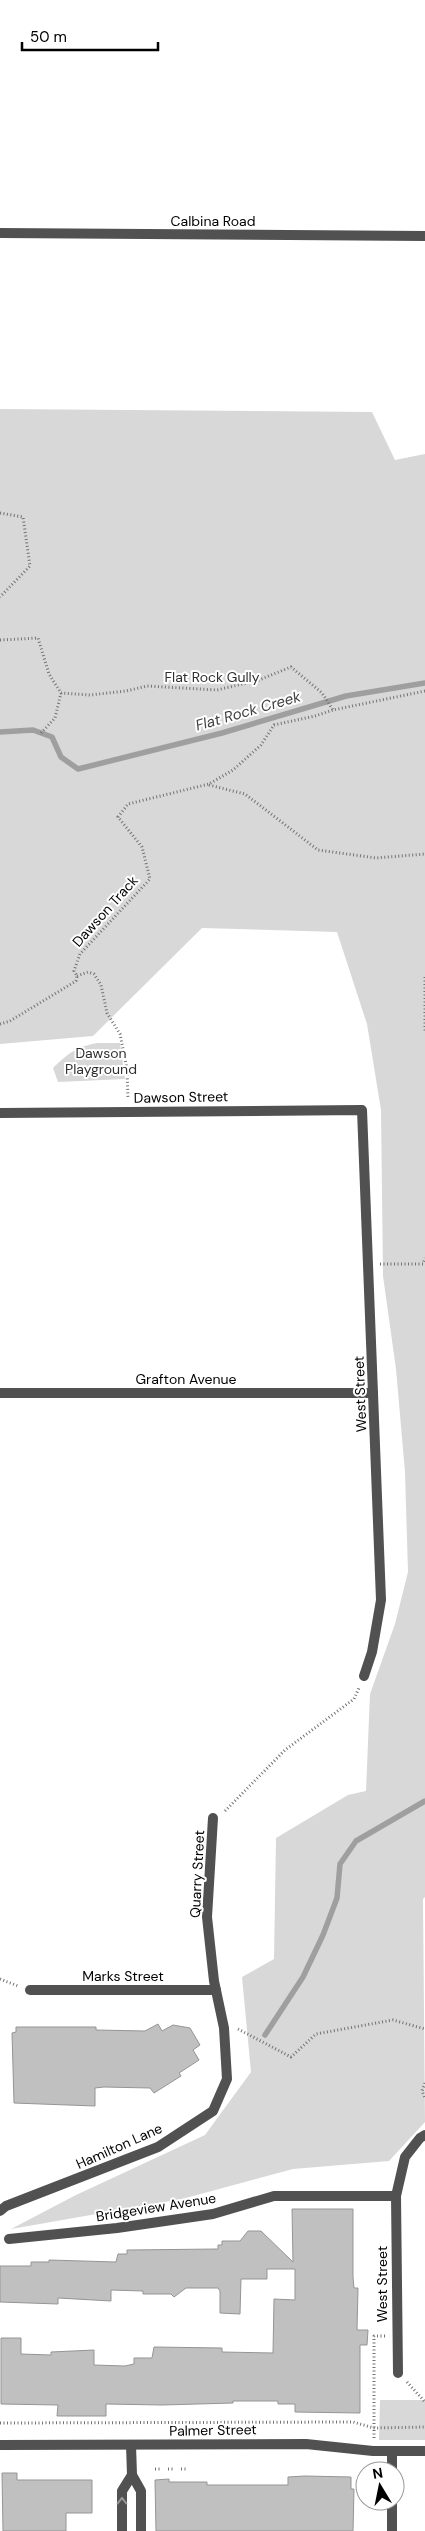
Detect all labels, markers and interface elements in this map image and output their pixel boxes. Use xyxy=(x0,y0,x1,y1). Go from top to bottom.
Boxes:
scale bar xyxy=(22,20,159,52)
text: 50 m xyxy=(30,27,67,47)
street label: Calbina Road xyxy=(171,212,255,230)
park label: Flat Rock Gully xyxy=(165,668,260,686)
water label: Flat Rock Creek xyxy=(193,686,303,736)
street label: Dawson Track xyxy=(68,872,142,950)
park label: Dawson Playground xyxy=(65,1044,137,1078)
street label: Dawson Street xyxy=(134,1087,228,1107)
street label: West Street xyxy=(350,1356,370,1432)
street label: Grafton Avenue xyxy=(135,1370,237,1388)
street label: Quarry Street xyxy=(186,1830,208,1918)
street label: Marks Street xyxy=(82,1967,164,1985)
street label: Hamilton Lane xyxy=(73,2119,165,2173)
street label: Bridgeview Avenue xyxy=(95,2189,217,2225)
street label: West Street xyxy=(373,2246,391,2322)
street label: Palmer Street xyxy=(169,2420,257,2440)
north arrow xyxy=(355,2461,405,2511)
text: N xyxy=(371,2463,384,2483)
one-way arrow xyxy=(117,2497,127,2505)

